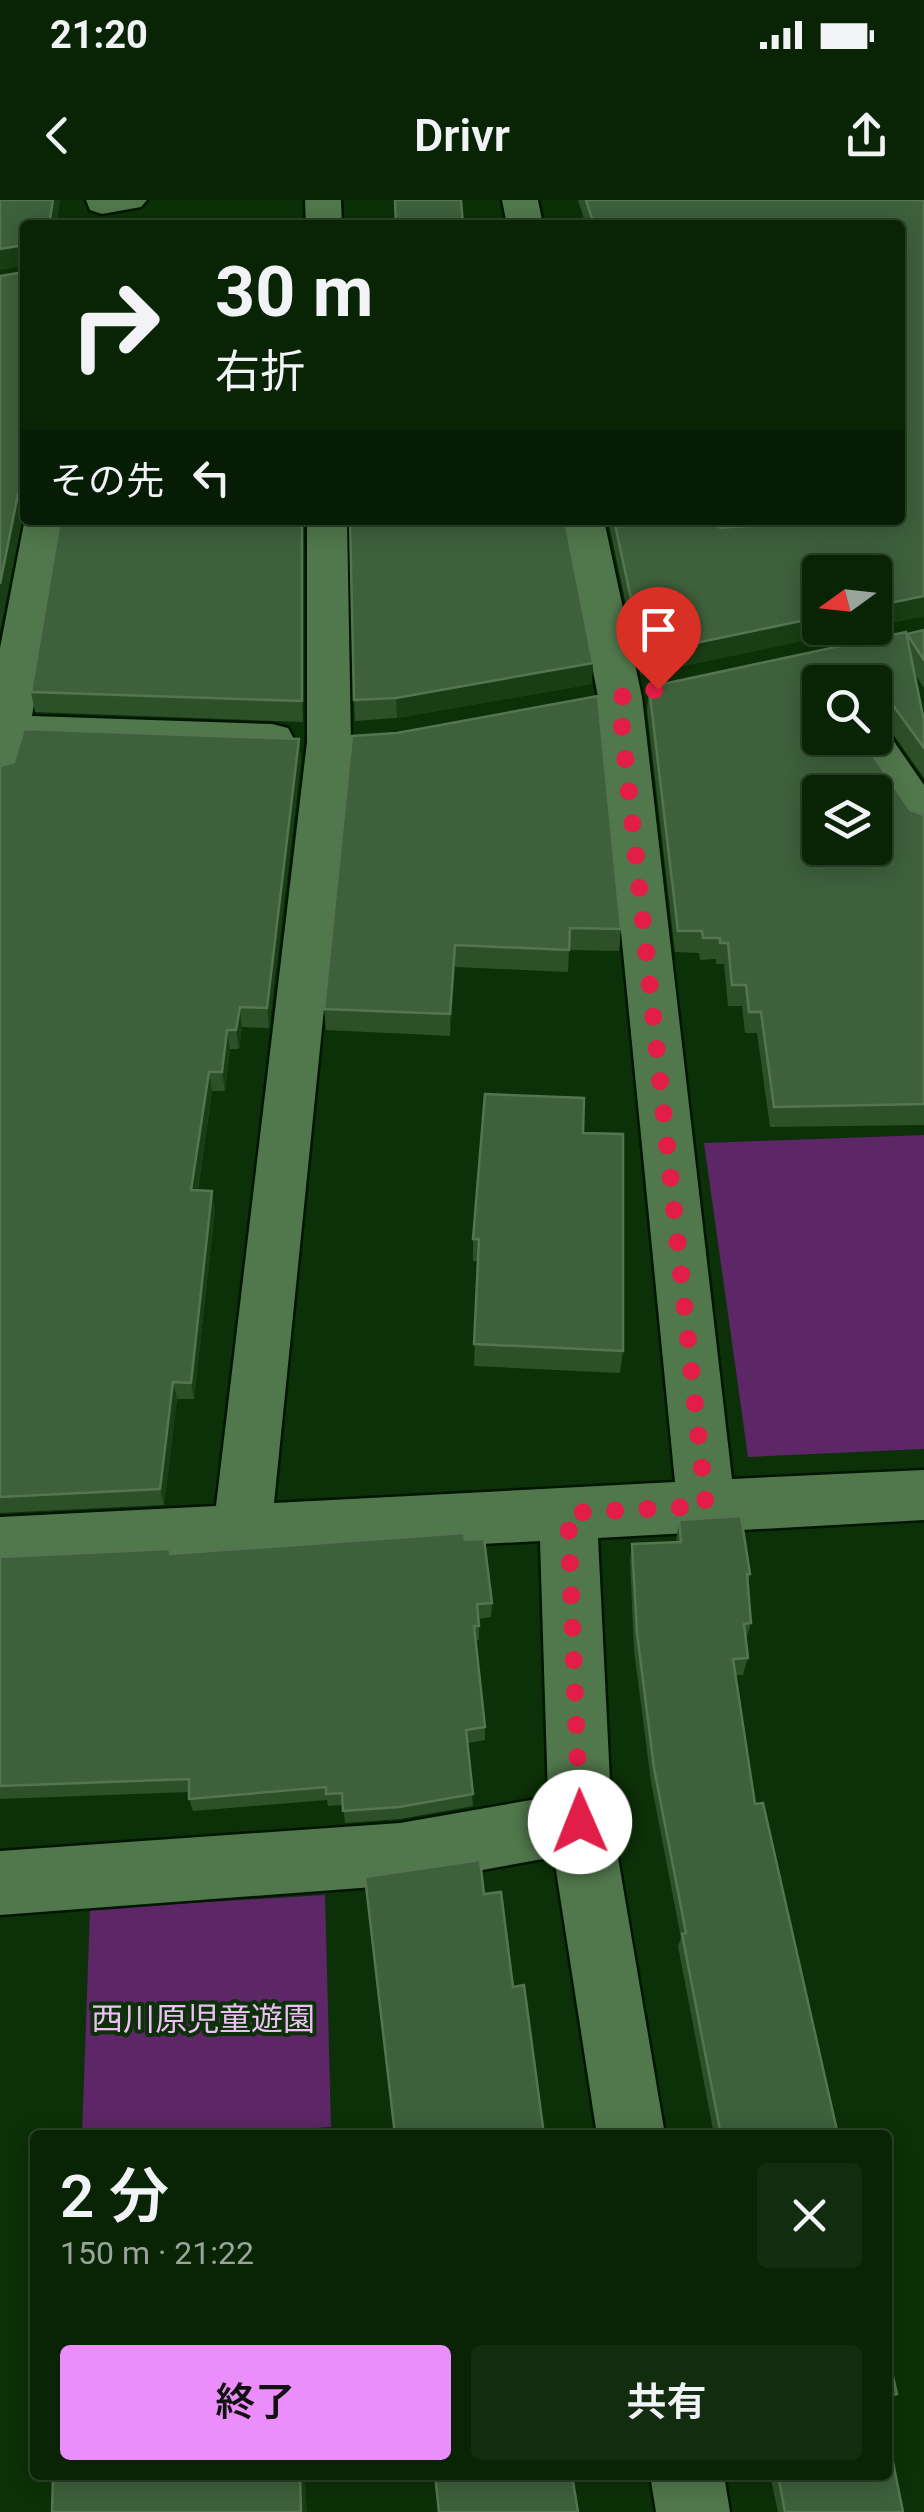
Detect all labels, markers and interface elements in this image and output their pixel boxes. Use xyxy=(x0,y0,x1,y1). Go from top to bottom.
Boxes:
text: 21:20 xyxy=(50,13,148,57)
icon: back xyxy=(30,108,85,163)
icon: share xyxy=(839,108,894,163)
text: Drivr xyxy=(414,109,510,162)
text: 30 m xyxy=(215,251,373,333)
icon: right xyxy=(50,260,180,390)
text: 右折 xyxy=(215,345,305,398)
icon: left xyxy=(184,450,239,505)
text: その先 xyxy=(50,459,164,503)
north arrow xyxy=(802,555,892,645)
map controls xyxy=(802,555,892,865)
pin xyxy=(616,587,701,690)
icon: arrive xyxy=(631,602,686,657)
button: search xyxy=(802,665,892,755)
button: layers xyxy=(802,775,892,865)
position arrow xyxy=(528,1770,632,1874)
park label: 西川原児童遊園 xyxy=(91,2000,315,2038)
text: 2 分 xyxy=(60,2161,169,2232)
button: close xyxy=(757,2163,862,2268)
text: 150 m · 21:22 xyxy=(60,2234,254,2272)
button: 終了 xyxy=(60,2345,451,2460)
button: 共有 xyxy=(471,2345,862,2460)

